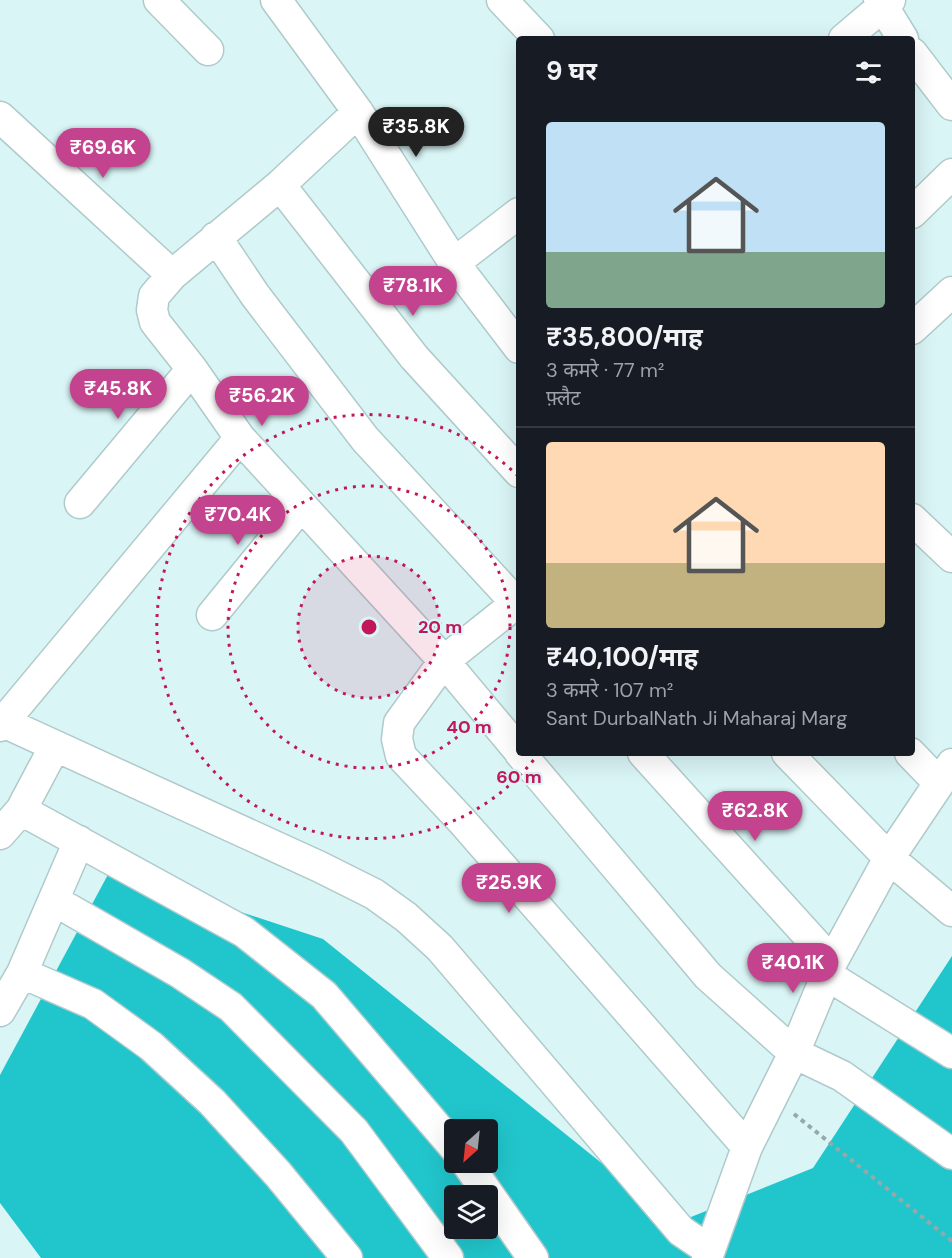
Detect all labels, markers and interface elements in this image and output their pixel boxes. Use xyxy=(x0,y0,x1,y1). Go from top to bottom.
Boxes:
text: 9 घर xyxy=(546,54,597,88)
icon: filters xyxy=(852,56,885,89)
pin: ₹35.8K xyxy=(367,107,465,158)
text: ₹35.8K xyxy=(382,113,450,139)
pin: ₹69.6K xyxy=(54,128,152,179)
text: ₹69.6K xyxy=(70,134,136,160)
icon: home xyxy=(662,161,770,269)
pin: ₹78.1K xyxy=(364,266,462,317)
text: ₹78.1K xyxy=(383,272,443,298)
text: ₹35,800/माह xyxy=(546,320,703,354)
text: 3 कमरे · 77 m² xyxy=(546,357,664,383)
pin: ₹45.8K xyxy=(69,369,167,420)
text: ₹45.8K xyxy=(84,375,152,401)
pin: ₹56.2K xyxy=(213,376,311,427)
text: ₹56.2K xyxy=(229,382,295,408)
text: फ़्लैट xyxy=(546,385,581,411)
icon: home xyxy=(662,481,770,589)
pin: ₹70.4K xyxy=(189,495,287,546)
text: ₹70.4K xyxy=(204,501,272,527)
text: 20 m xyxy=(418,615,462,639)
centre of rings xyxy=(359,617,379,637)
text: ₹40,100/माह xyxy=(546,640,698,674)
text: 3 कमरे · 107 m² xyxy=(546,677,673,703)
text: Sant DurbalNath Ji Maharaj Marg xyxy=(546,705,847,731)
text: 40 m xyxy=(446,715,492,739)
text: 60 m xyxy=(496,765,542,789)
pin: ₹62.8K xyxy=(706,791,804,842)
text: ₹62.8K xyxy=(721,797,789,823)
pin: ₹25.9K xyxy=(460,863,558,914)
text: ₹25.9K xyxy=(476,869,542,895)
pin: ₹40.1K xyxy=(744,943,842,994)
text: ₹40.1K xyxy=(761,949,825,975)
north arrow xyxy=(444,1119,498,1173)
map controls xyxy=(444,1119,498,1239)
button: layers xyxy=(444,1185,498,1239)

